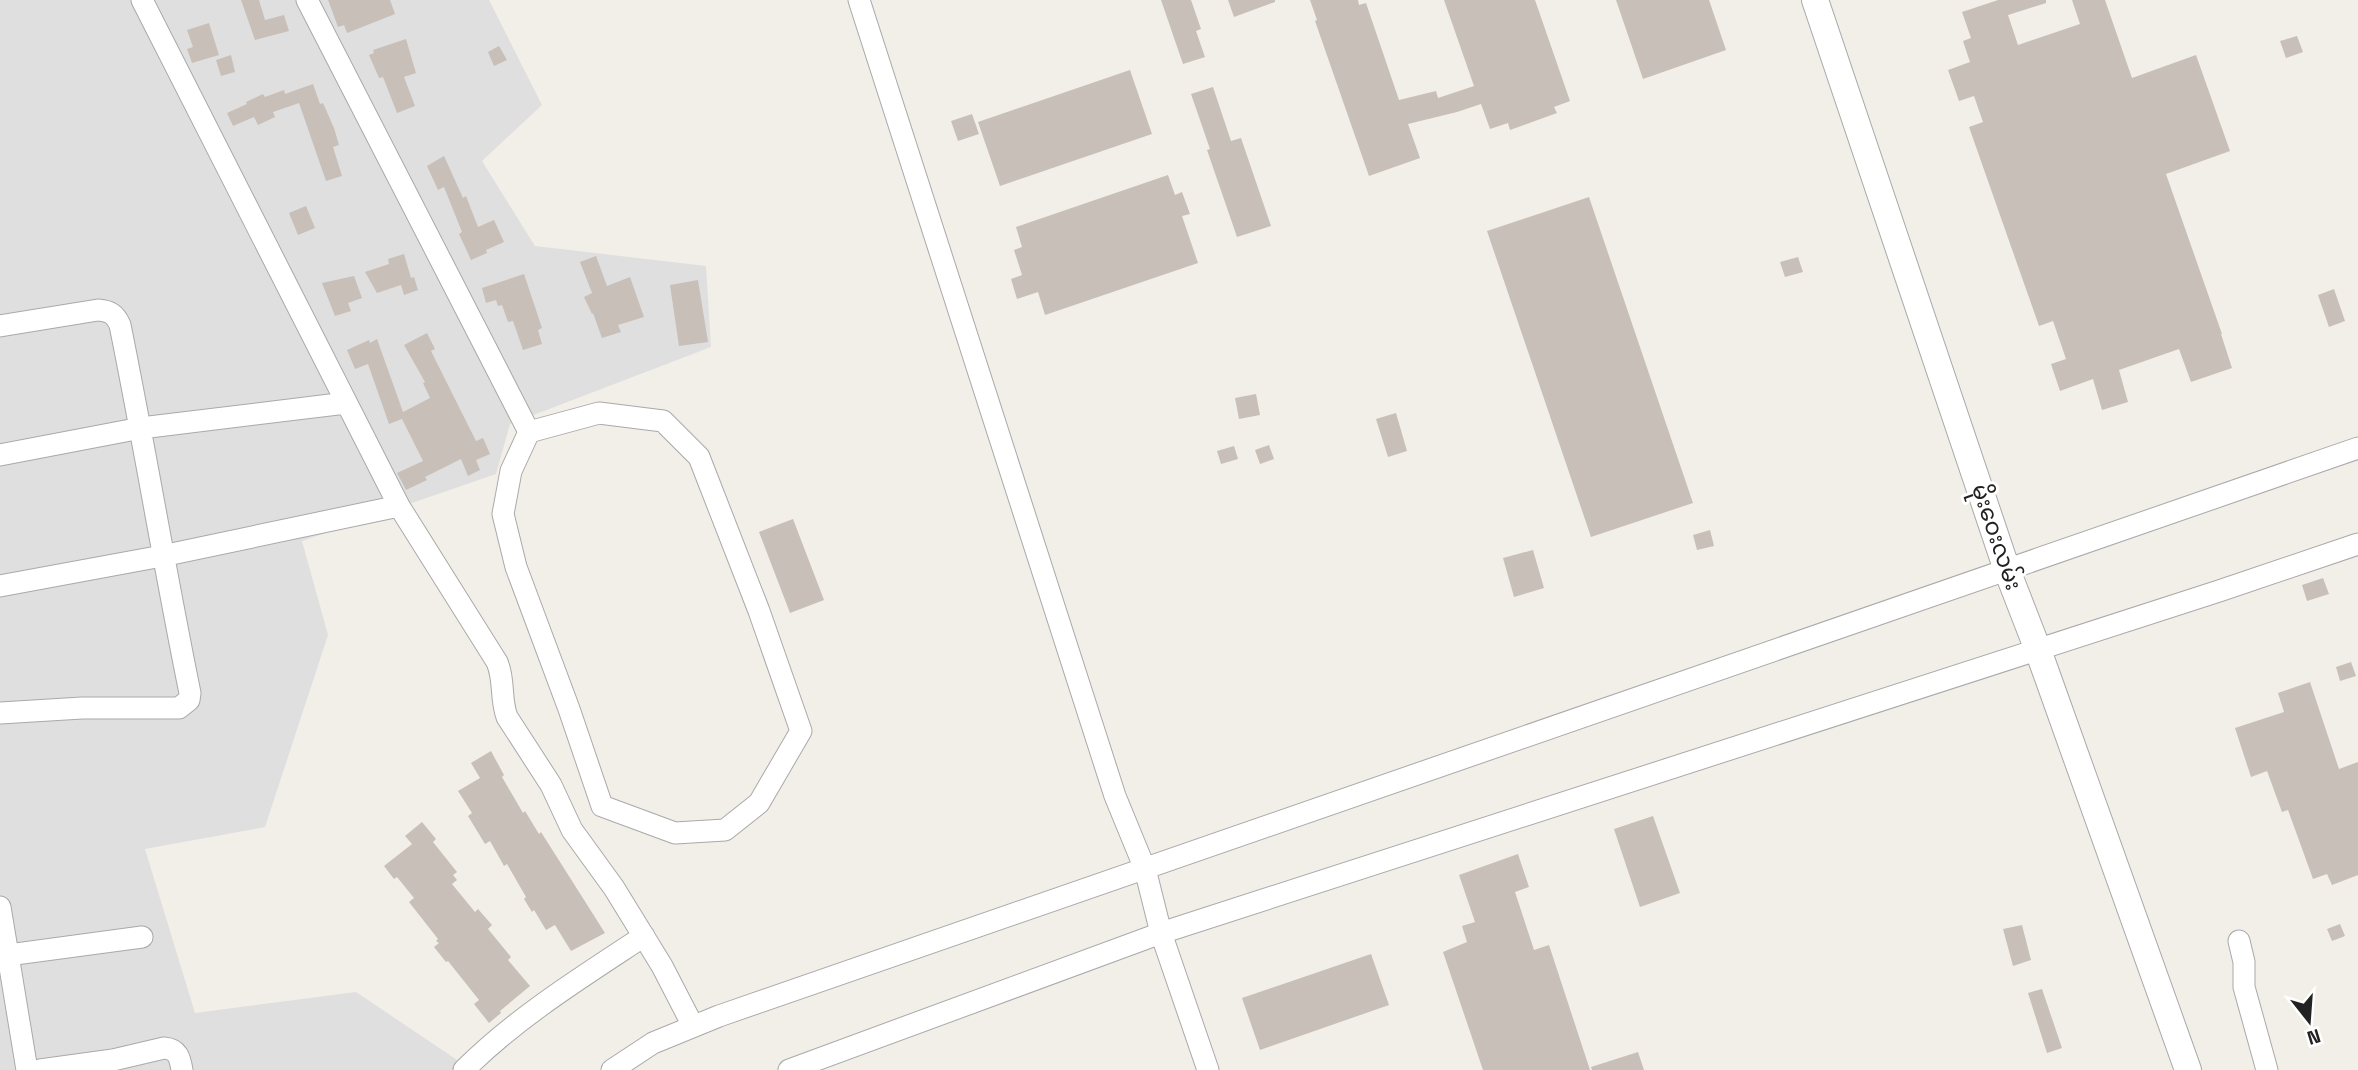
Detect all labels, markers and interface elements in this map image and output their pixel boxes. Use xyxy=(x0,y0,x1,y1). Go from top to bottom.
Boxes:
street label: မိုးဝေးလမ်း xyxy=(1961,480,2030,595)
north arrow xyxy=(2274,986,2344,1056)
text: N xyxy=(2304,1023,2324,1051)

